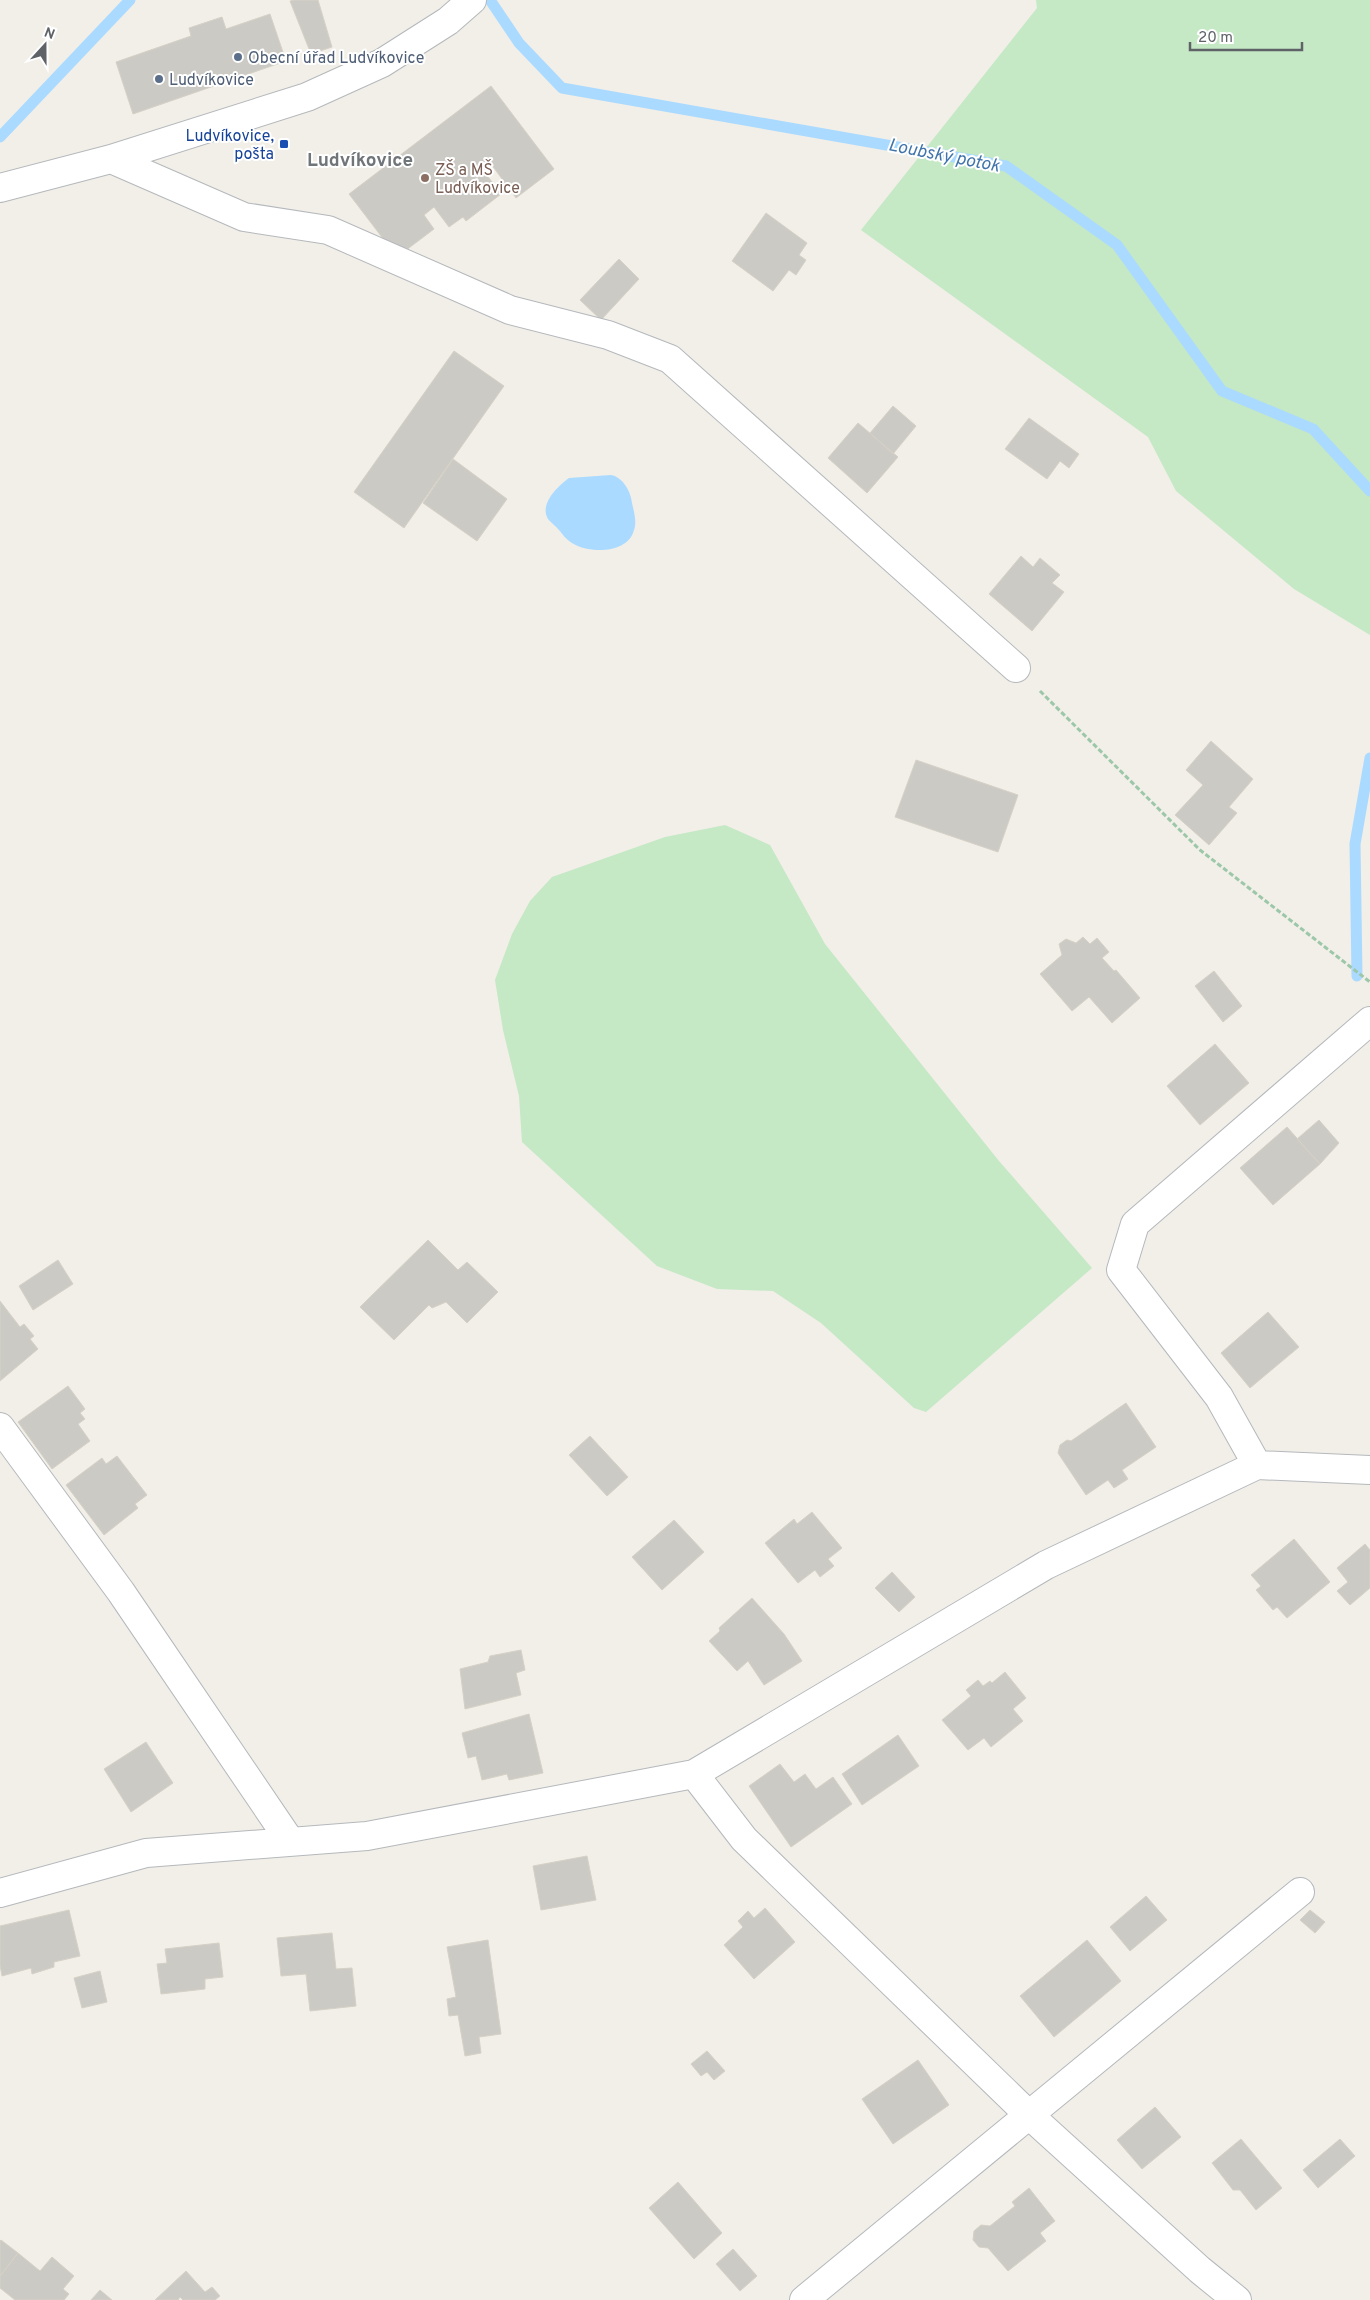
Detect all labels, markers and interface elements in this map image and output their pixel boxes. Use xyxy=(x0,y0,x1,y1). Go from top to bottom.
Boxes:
north arrow xyxy=(20,20,70,70)
scale bar xyxy=(1190,20,1302,52)
text: N xyxy=(41,25,57,44)
text: 20 m xyxy=(1198,29,1233,48)
place label: Obecní úřad Ludvíkovice xyxy=(248,49,424,69)
marker: Obecní úřad Ludvíkovice xyxy=(232,51,244,63)
place label: Ludvíkovice xyxy=(169,71,254,91)
marker: Ludvíkovice xyxy=(153,73,165,85)
place label: Ludvíkovice, pošta xyxy=(185,127,274,165)
water label: Loubský potok xyxy=(886,134,1002,179)
marker: Ludvíkovice, pošta xyxy=(278,138,290,150)
district label: Ludvíkovice xyxy=(307,149,413,173)
place label: ZŠ a MŠ Ludvíkovice xyxy=(435,159,520,199)
marker: ZŠ a MŠ Ludvíkovice xyxy=(419,172,431,184)

